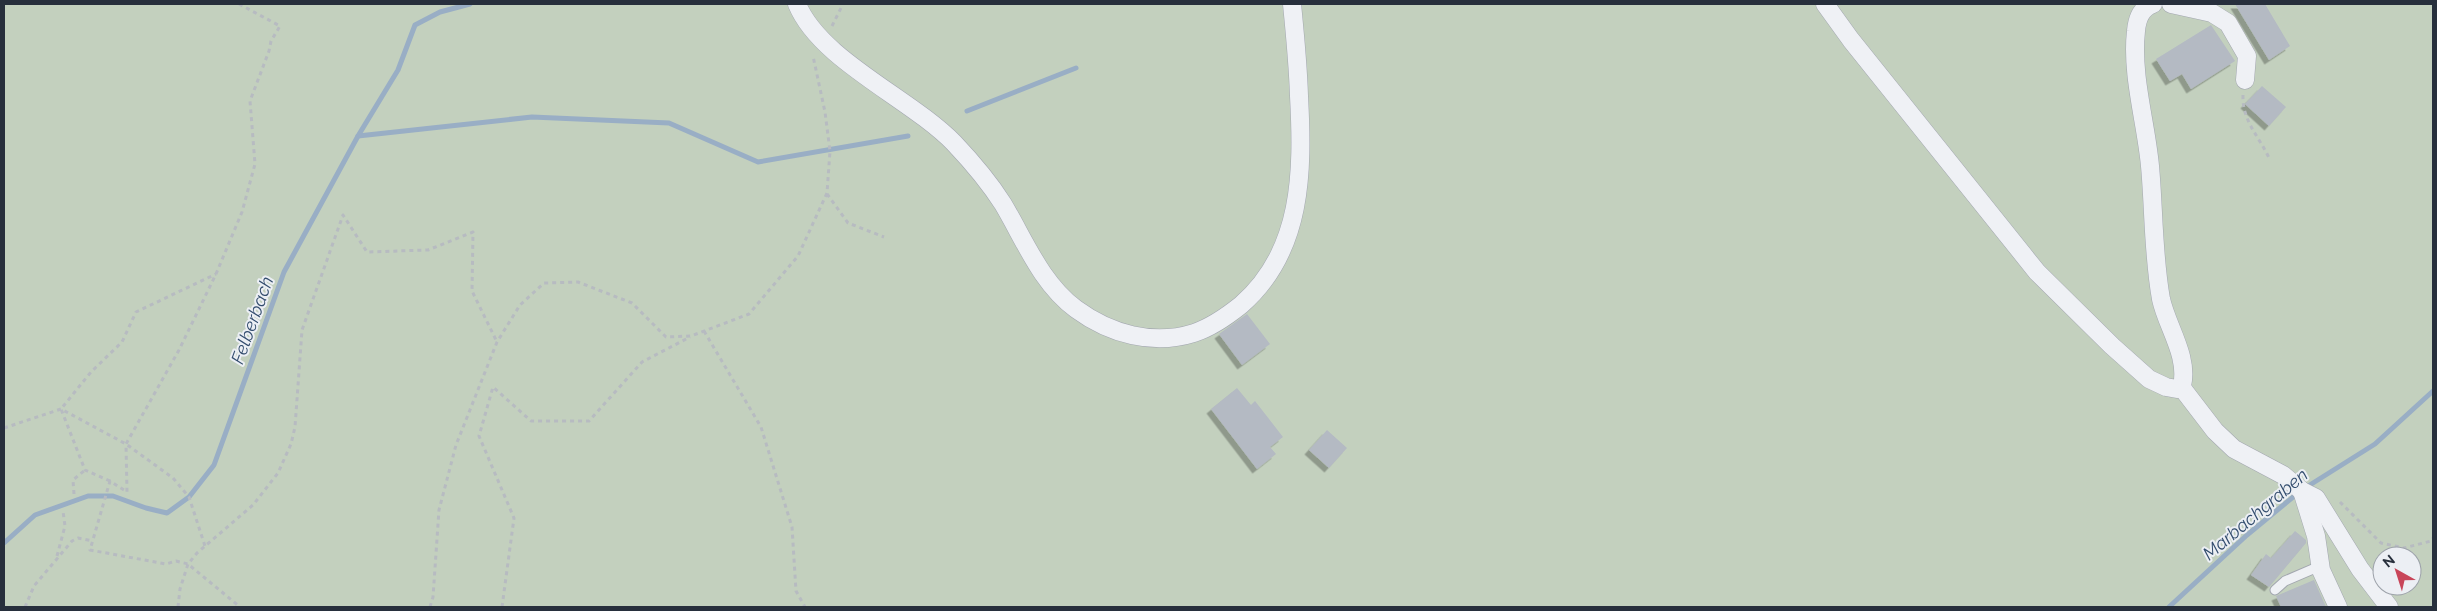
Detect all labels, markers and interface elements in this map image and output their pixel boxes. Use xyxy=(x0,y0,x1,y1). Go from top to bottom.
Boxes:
water label: Felberbach xyxy=(226,273,278,367)
water label: Marbachgraben xyxy=(2198,464,2312,564)
north arrow xyxy=(2372,546,2422,596)
text: N xyxy=(2380,551,2398,570)

